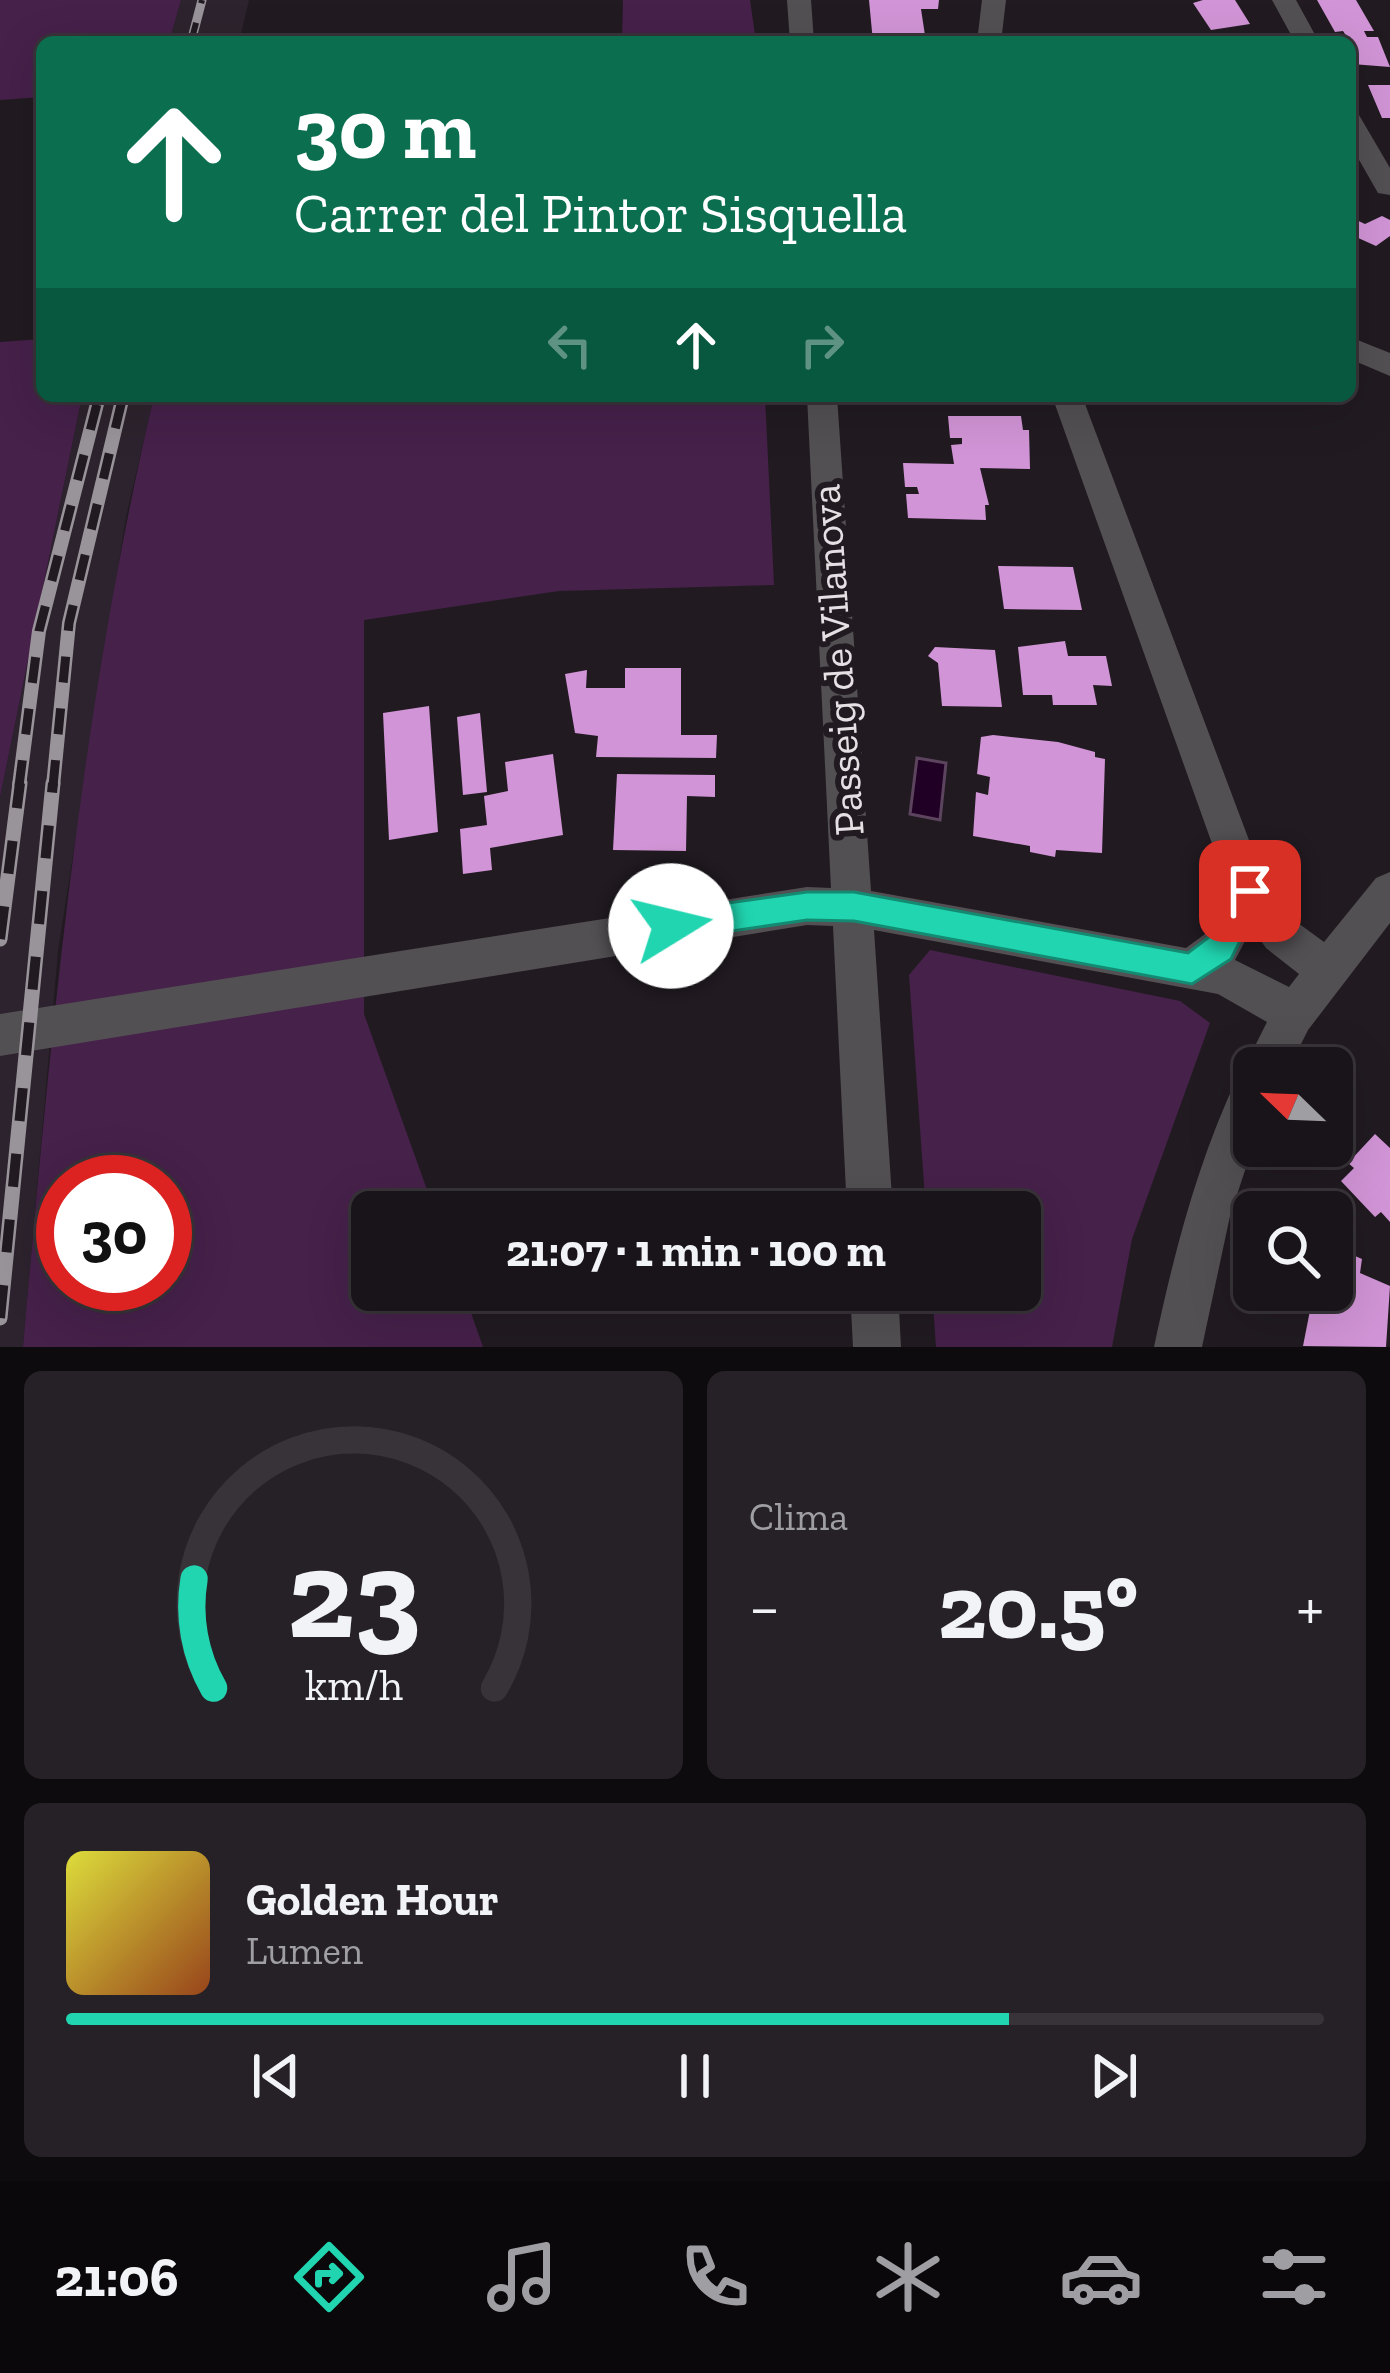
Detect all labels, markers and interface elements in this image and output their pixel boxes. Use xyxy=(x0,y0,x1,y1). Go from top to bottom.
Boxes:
text: 30 m xyxy=(294,79,476,180)
icon: ahead xyxy=(96,84,252,240)
text: Carrer del Pintor Sisquella xyxy=(294,181,907,246)
icon: left xyxy=(537,312,603,378)
icon: ahead xyxy=(663,312,729,378)
icon: right xyxy=(789,312,855,378)
street label: Passeig de Vilanova xyxy=(799,483,875,837)
pin xyxy=(1199,840,1301,942)
icon: arrive xyxy=(1217,858,1283,924)
position arrow xyxy=(608,863,734,989)
north arrow xyxy=(1233,1047,1353,1167)
map controls xyxy=(1233,1047,1353,1311)
speed limit sign: 30 xyxy=(36,1155,192,1311)
button: search xyxy=(1233,1191,1353,1311)
text: 21:07 · 1 min · 100 m xyxy=(506,1224,886,1278)
text: Clima xyxy=(749,1493,848,1540)
text: 23 xyxy=(287,1519,420,1669)
text: 20.5° xyxy=(938,1553,1138,1661)
text: − xyxy=(749,1568,780,1647)
text: + xyxy=(1296,1568,1324,1647)
text: km/h xyxy=(305,1660,402,1711)
text: Golden Hour xyxy=(246,1873,499,1927)
text: Lumen xyxy=(246,1927,363,1974)
icon: previous xyxy=(243,2043,309,2109)
icon: pause xyxy=(662,2043,728,2109)
icon: next xyxy=(1081,2043,1147,2109)
icon: directions xyxy=(287,2235,371,2319)
icon: music xyxy=(480,2235,564,2319)
icon: phone xyxy=(673,2235,757,2319)
icon: climate xyxy=(866,2235,950,2319)
icon: car xyxy=(1059,2235,1143,2319)
icon: filters xyxy=(1252,2235,1336,2319)
text: 21:06 xyxy=(54,2245,179,2310)

